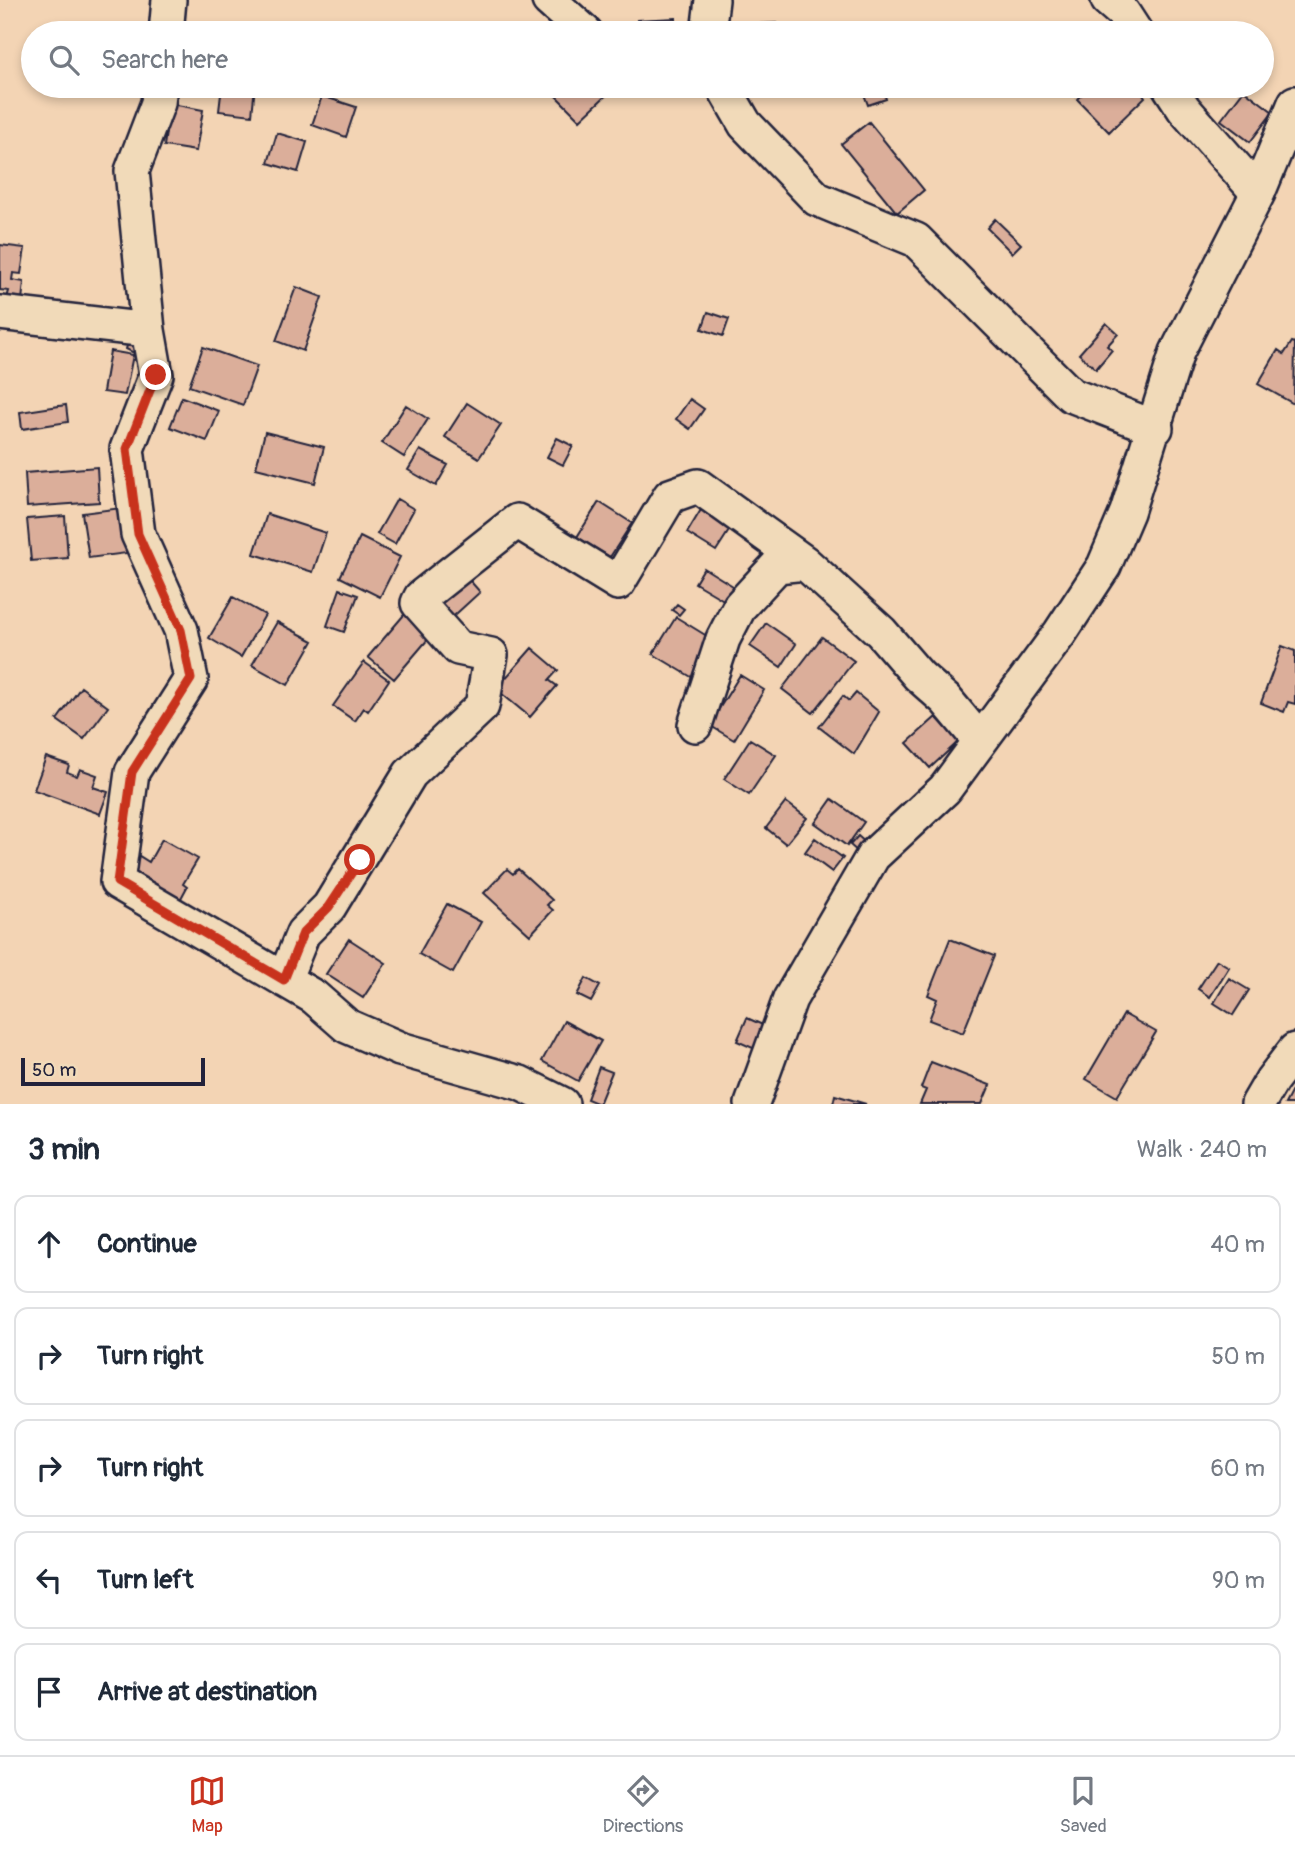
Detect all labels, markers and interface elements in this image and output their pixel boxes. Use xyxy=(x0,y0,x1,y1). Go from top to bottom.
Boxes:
search box xyxy=(21,21,1274,98)
icon: search xyxy=(45,41,83,79)
text: Search here xyxy=(101,44,228,76)
route end xyxy=(140,359,171,390)
route start xyxy=(344,844,375,875)
scale bar xyxy=(21,1055,205,1087)
text: 50 m xyxy=(32,1058,76,1082)
text: 3 min xyxy=(28,1131,100,1168)
text: Walk · 240 m xyxy=(1137,1135,1267,1164)
icon: ahead xyxy=(30,1225,68,1263)
text: Continue xyxy=(97,1228,197,1260)
text: 40 m xyxy=(1211,1230,1265,1259)
icon: right xyxy=(30,1337,68,1375)
text: Turn right xyxy=(97,1340,203,1372)
text: 50 m xyxy=(1211,1342,1265,1371)
icon: right xyxy=(30,1449,68,1487)
text: Turn right xyxy=(97,1452,203,1484)
text: 60 m xyxy=(1210,1454,1265,1483)
icon: left xyxy=(30,1561,68,1599)
text: Turn left xyxy=(97,1564,193,1596)
text: 90 m xyxy=(1212,1566,1265,1595)
icon: arrive xyxy=(30,1673,68,1711)
text: Arrive at destination xyxy=(97,1676,317,1708)
tab: Map xyxy=(188,1772,226,1838)
tab: Directions xyxy=(603,1772,683,1838)
tab: Saved xyxy=(1060,1772,1107,1838)

